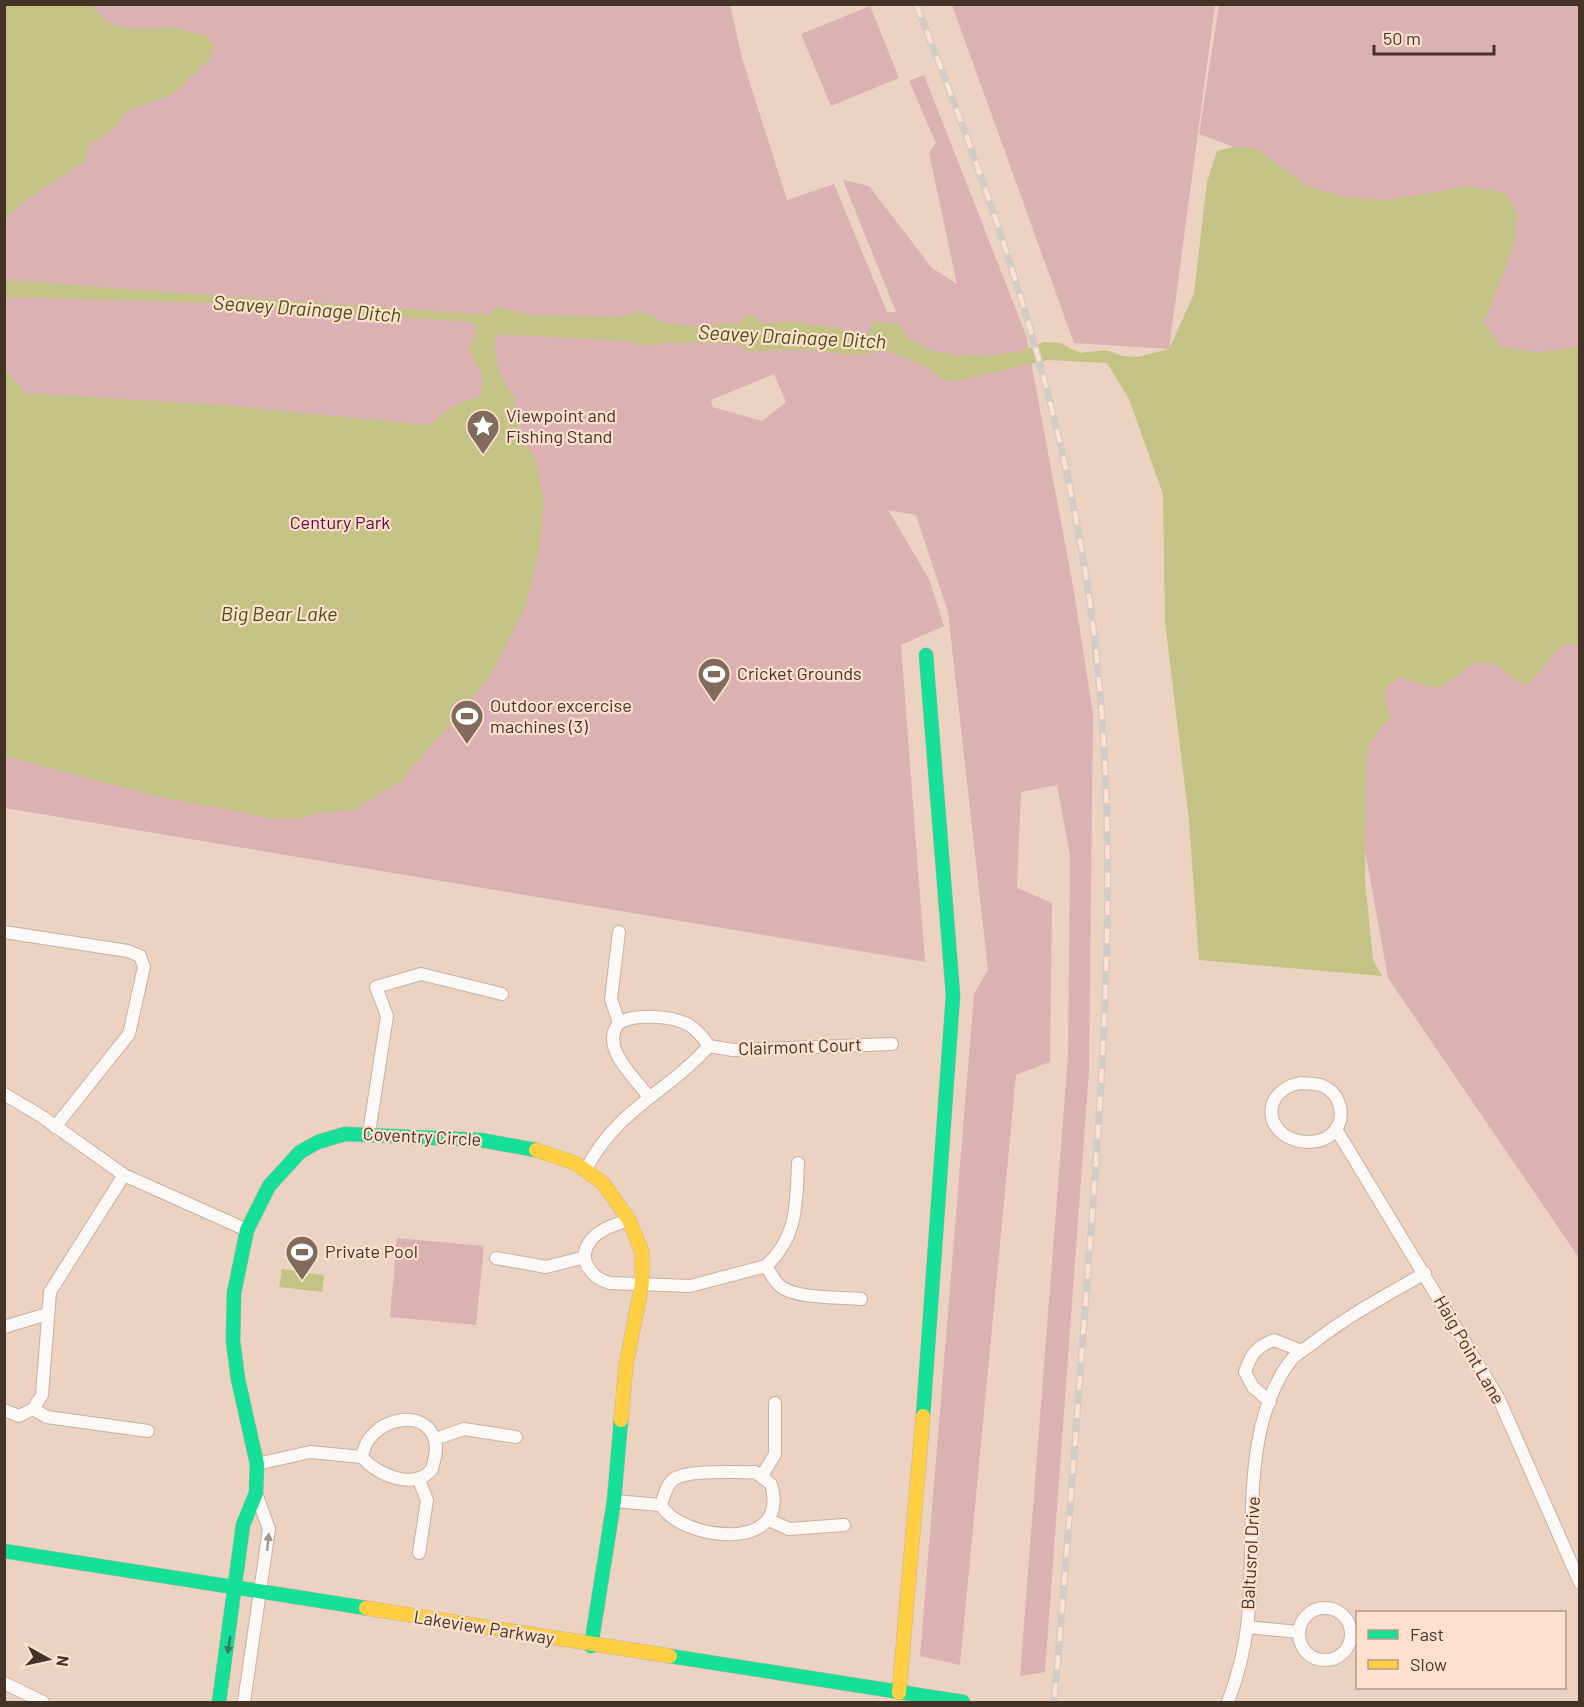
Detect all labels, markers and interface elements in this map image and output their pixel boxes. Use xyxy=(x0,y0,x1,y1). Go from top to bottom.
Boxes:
scale bar xyxy=(1374,18,1494,56)
text: 50 m xyxy=(1383,27,1421,49)
water label: Seavey Drainage Ditch xyxy=(212,289,402,327)
water label: Seavey Drainage Ditch xyxy=(697,319,887,353)
place label: Viewpoint and Fishing Stand xyxy=(506,404,616,447)
place icon: Viewpoint and Fishing Stand xyxy=(465,408,501,455)
park label: Century Park xyxy=(290,511,390,533)
water label: Big Bear Lake xyxy=(221,601,337,625)
sports icon: Cricket Grounds xyxy=(696,656,732,703)
place label: Cricket Grounds xyxy=(737,662,862,684)
place label: Outdoor excercise machines (3) xyxy=(490,694,632,737)
sports icon: Outdoor excercise machines (3) xyxy=(449,698,485,745)
street label: Clairmont Court xyxy=(738,1033,862,1059)
street label: Coventry Circle xyxy=(362,1122,482,1150)
sports icon: Private Pool xyxy=(284,1234,320,1281)
place label: Private Pool xyxy=(325,1240,418,1262)
street label: Haig Point Lane xyxy=(1430,1291,1510,1408)
street label: Baltusrol Drive xyxy=(1236,1496,1264,1610)
one-way arrow xyxy=(263,1532,272,1551)
street label: Lakeview Parkway xyxy=(412,1605,556,1649)
legend xyxy=(1356,1611,1566,1689)
text: Fast xyxy=(1410,1623,1444,1645)
north arrow xyxy=(18,1629,78,1689)
one-way arrow xyxy=(224,1636,233,1655)
text: Slow xyxy=(1410,1653,1447,1675)
text: N xyxy=(53,1655,73,1668)

